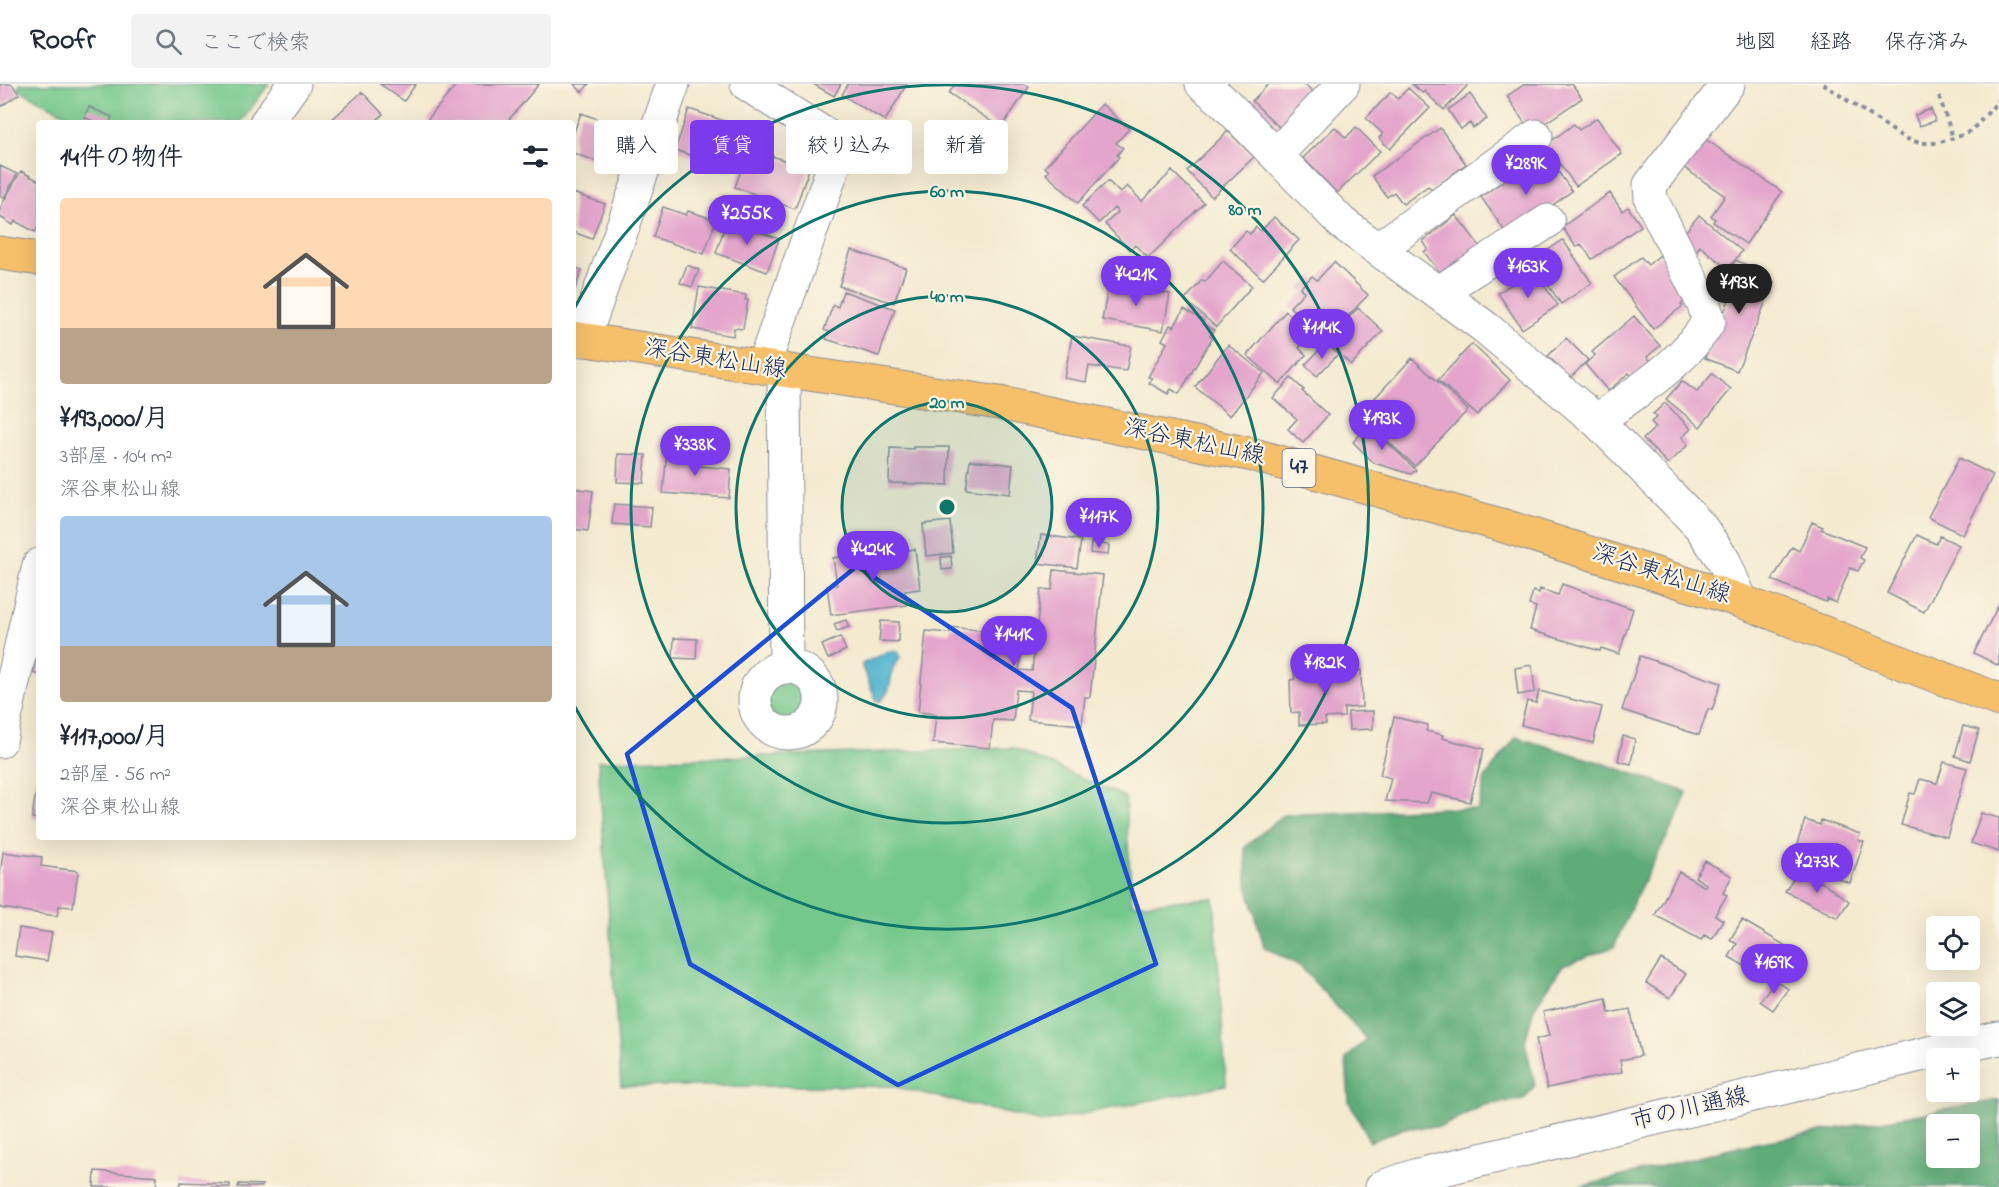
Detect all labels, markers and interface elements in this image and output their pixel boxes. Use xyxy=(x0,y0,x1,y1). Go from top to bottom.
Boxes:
search box xyxy=(131,14,551,68)
text: Roofr xyxy=(30,21,95,62)
icon: search xyxy=(152,25,185,58)
text: ここで検索 xyxy=(200,28,310,60)
text: 地図 xyxy=(1735,28,1777,58)
text: 経路 xyxy=(1810,28,1852,58)
text: 保存済み xyxy=(1885,28,1969,58)
chip: 購入 xyxy=(594,120,678,174)
chip: 賃貸 xyxy=(690,120,774,174)
chip: 絞り込み xyxy=(786,120,912,174)
chip: 新着 xyxy=(924,120,1008,174)
text: 14件の物件 xyxy=(60,140,183,178)
icon: filters xyxy=(519,140,552,173)
pin: ¥289K xyxy=(1484,145,1568,196)
text: ¥289K xyxy=(1506,150,1546,179)
text: 60 m xyxy=(930,180,964,206)
pin: ¥255K xyxy=(705,195,789,246)
text: 80 m xyxy=(1228,198,1262,224)
text: ¥255K xyxy=(722,200,772,229)
icon: home xyxy=(252,237,360,345)
pin: ¥163K xyxy=(1486,248,1570,299)
text: ¥163K xyxy=(1508,253,1548,282)
pin: ¥421K xyxy=(1094,256,1178,307)
text: ¥421K xyxy=(1115,261,1157,290)
pin: ¥193K xyxy=(1697,264,1781,315)
text: ¥193K xyxy=(1720,269,1758,298)
text: 40 m xyxy=(930,285,964,311)
pin: ¥114K xyxy=(1280,309,1364,360)
text: ¥114K xyxy=(1303,314,1341,343)
street label: 深谷東松山線 xyxy=(641,331,789,389)
text: 20 m xyxy=(928,391,965,417)
pin: ¥193K xyxy=(1340,400,1424,451)
text: ¥193,000/月 xyxy=(60,401,169,439)
text: ¥193K xyxy=(1363,405,1401,434)
street label: 深谷東松山線 xyxy=(1120,411,1268,475)
pin: ¥338K xyxy=(653,426,737,477)
text: ¥338K xyxy=(674,431,716,460)
text: 3部屋 · 104 m² xyxy=(60,443,172,472)
road number: 47 xyxy=(1282,449,1316,487)
text: 深谷東松山線 xyxy=(60,476,180,505)
centre of rings xyxy=(937,497,957,517)
pin: ¥117K xyxy=(1057,498,1141,549)
text: ¥117K xyxy=(1080,503,1118,532)
pin: ¥424K xyxy=(831,531,915,582)
text: ¥424K xyxy=(851,536,895,565)
street label: 深谷東松山線 xyxy=(1587,536,1735,614)
icon: home xyxy=(252,555,360,663)
pin: ¥141K xyxy=(972,616,1056,667)
text: ¥141K xyxy=(995,621,1033,650)
pin: ¥182K xyxy=(1283,644,1367,695)
text: ¥182K xyxy=(1304,649,1346,678)
text: ¥117,000/月 xyxy=(60,719,170,757)
text: 2部屋 · 56 m² xyxy=(60,761,171,790)
text: 深谷東松山線 xyxy=(60,794,180,823)
pin: ¥273K xyxy=(1775,843,1859,894)
text: ¥273K xyxy=(1795,848,1839,877)
map controls xyxy=(1926,916,1980,1168)
button: locate xyxy=(1926,916,1980,970)
pin: ¥169K xyxy=(1732,944,1816,995)
text: ¥169K xyxy=(1755,949,1793,978)
button: layers xyxy=(1926,982,1980,1036)
button: + xyxy=(1926,1048,1980,1102)
street label: 市の川通線 xyxy=(1628,1079,1752,1141)
button: − xyxy=(1926,1114,1980,1168)

